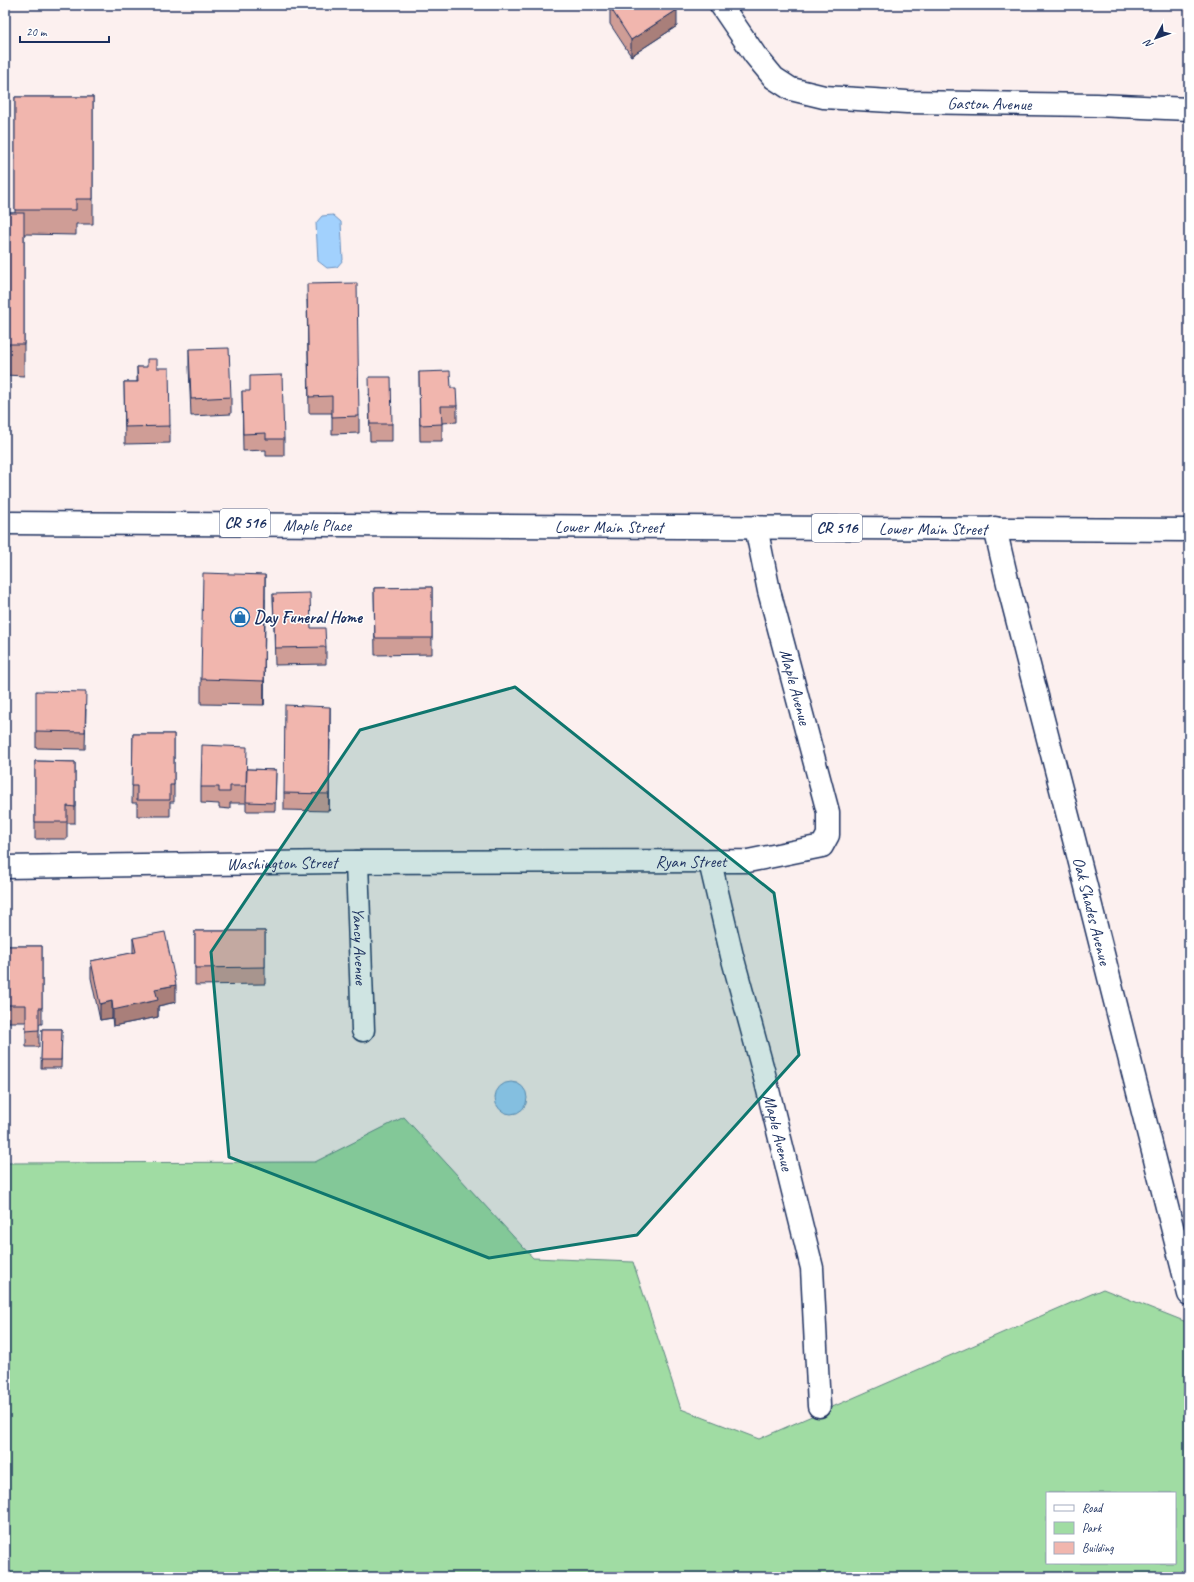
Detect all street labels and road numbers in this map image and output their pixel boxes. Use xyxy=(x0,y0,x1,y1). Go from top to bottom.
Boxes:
street label: Gaston Avenue xyxy=(947,92,1033,114)
road number: CR 516 xyxy=(220,509,270,537)
street label: Maple Place xyxy=(283,514,353,536)
road number: CR 516 xyxy=(812,514,862,542)
street label: Lower Main Street xyxy=(555,516,666,537)
street label: Lower Main Street xyxy=(879,518,990,539)
street label: Maple Avenue xyxy=(775,647,816,729)
street label: Washington Street xyxy=(227,851,340,874)
street label: Ryan Street xyxy=(655,851,729,872)
street label: Oak Shades Avenue xyxy=(1068,855,1116,968)
street label: Yancy Avenue xyxy=(348,907,372,987)
street label: Maple Avenue xyxy=(759,1092,798,1174)

